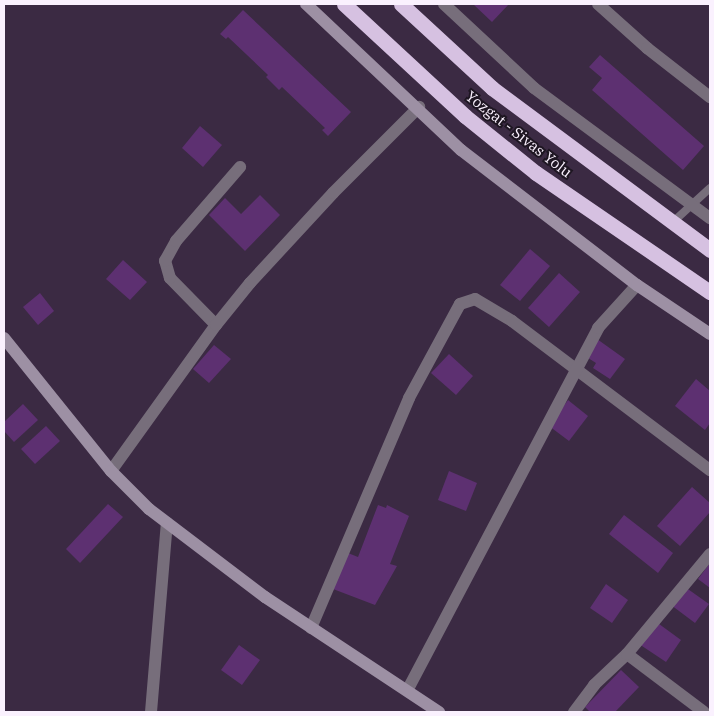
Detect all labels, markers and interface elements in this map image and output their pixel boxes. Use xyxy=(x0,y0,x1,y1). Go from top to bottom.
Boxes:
street label: Yozgat - Sivas Yolu xyxy=(462,87,576,181)

